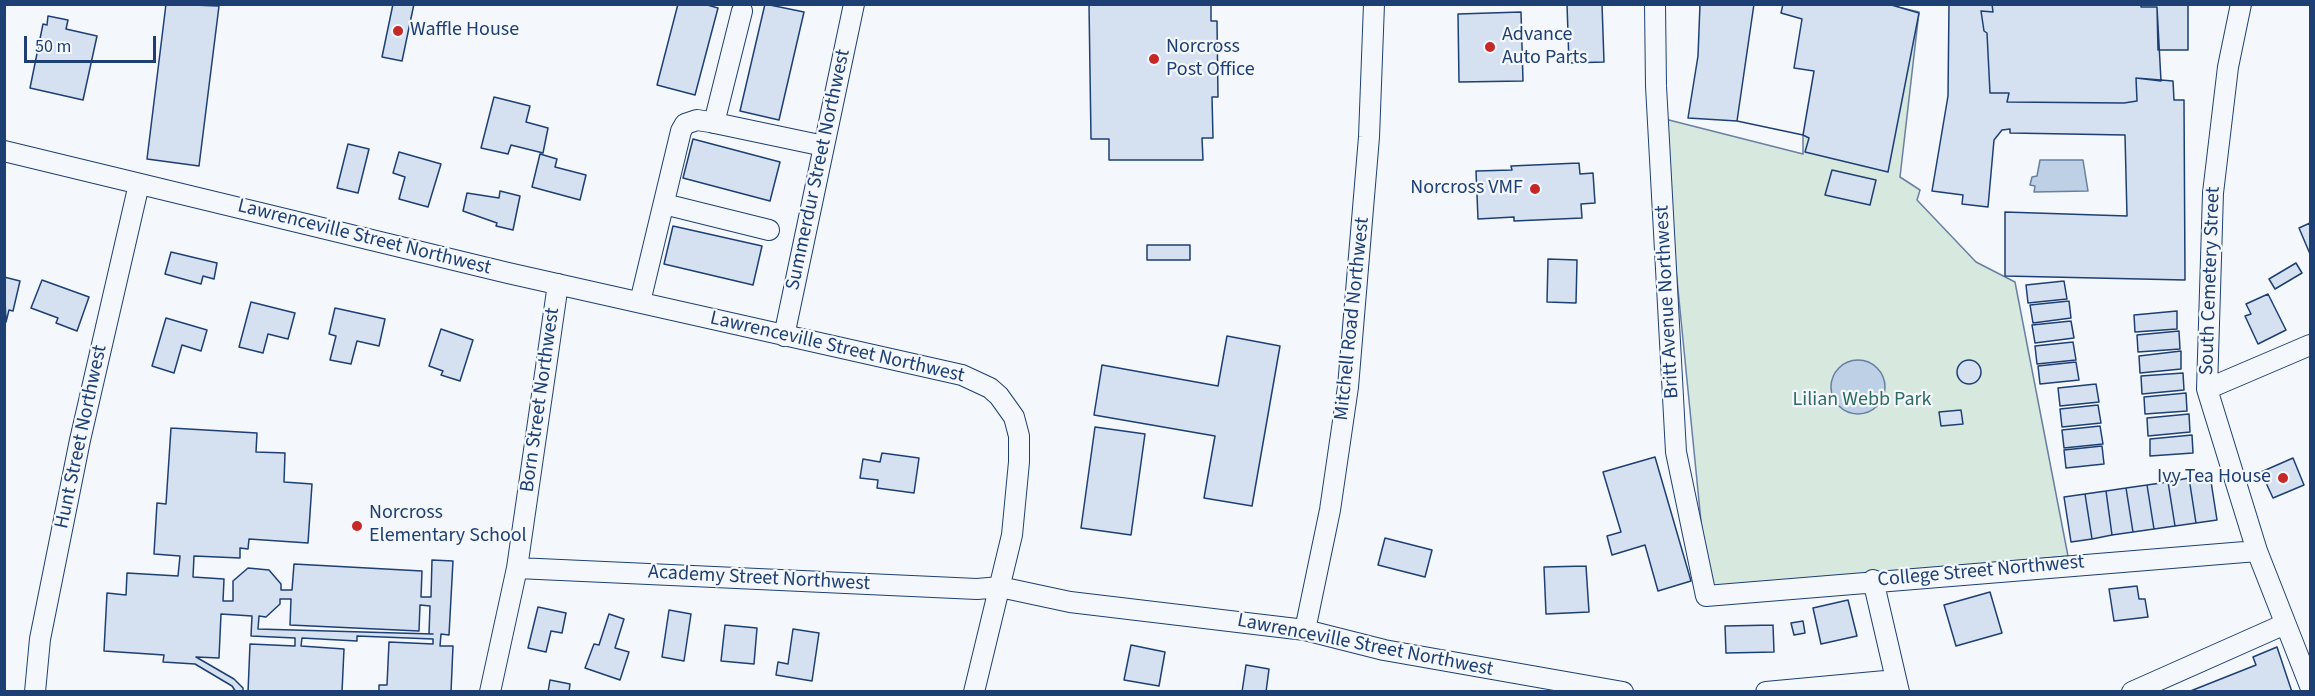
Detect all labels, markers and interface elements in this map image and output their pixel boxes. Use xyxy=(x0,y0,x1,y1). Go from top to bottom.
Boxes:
place label: Waffle House xyxy=(410,19,519,43)
scale bar xyxy=(27,24,159,62)
marker: Waffle House xyxy=(391,24,405,38)
place label: Advance Auto Parts xyxy=(1502,24,1587,71)
text: 50 m xyxy=(35,34,71,59)
place label: Norcross Post Office xyxy=(1166,36,1255,83)
marker: Advance Auto Parts xyxy=(1483,40,1497,54)
street label: Summerdur Street Northwest xyxy=(782,47,856,293)
marker: Norcross Post Office xyxy=(1147,52,1161,66)
place label: Norcross VMF xyxy=(1410,177,1523,201)
marker: Norcross VMF xyxy=(1528,182,1542,196)
street label: South Cemetery Street xyxy=(2196,186,2226,376)
street label: Lawrenceville Street Northwest xyxy=(235,195,493,281)
street label: Britt Avenue Northwest xyxy=(1651,205,1685,399)
street label: Mitchell Road Northwest xyxy=(1330,216,1376,422)
street label: Born Street Northwest xyxy=(516,306,566,494)
street label: Lawrenceville Street Northwest xyxy=(707,307,967,389)
street label: Hunt Street Northwest xyxy=(51,343,113,531)
park label: Lilian Webb Park xyxy=(1793,389,1931,413)
place label: Ivy Tea House xyxy=(2157,466,2271,490)
marker: Ivy Tea House xyxy=(2276,471,2290,485)
place label: Norcross Elementary School xyxy=(369,502,527,549)
marker: Norcross Elementary School xyxy=(350,519,364,533)
street label: College Street Northwest xyxy=(1877,551,2085,593)
street label: Academy Street Northwest xyxy=(647,561,871,597)
street label: Lawrenceville Street Northwest xyxy=(1235,609,1495,683)

